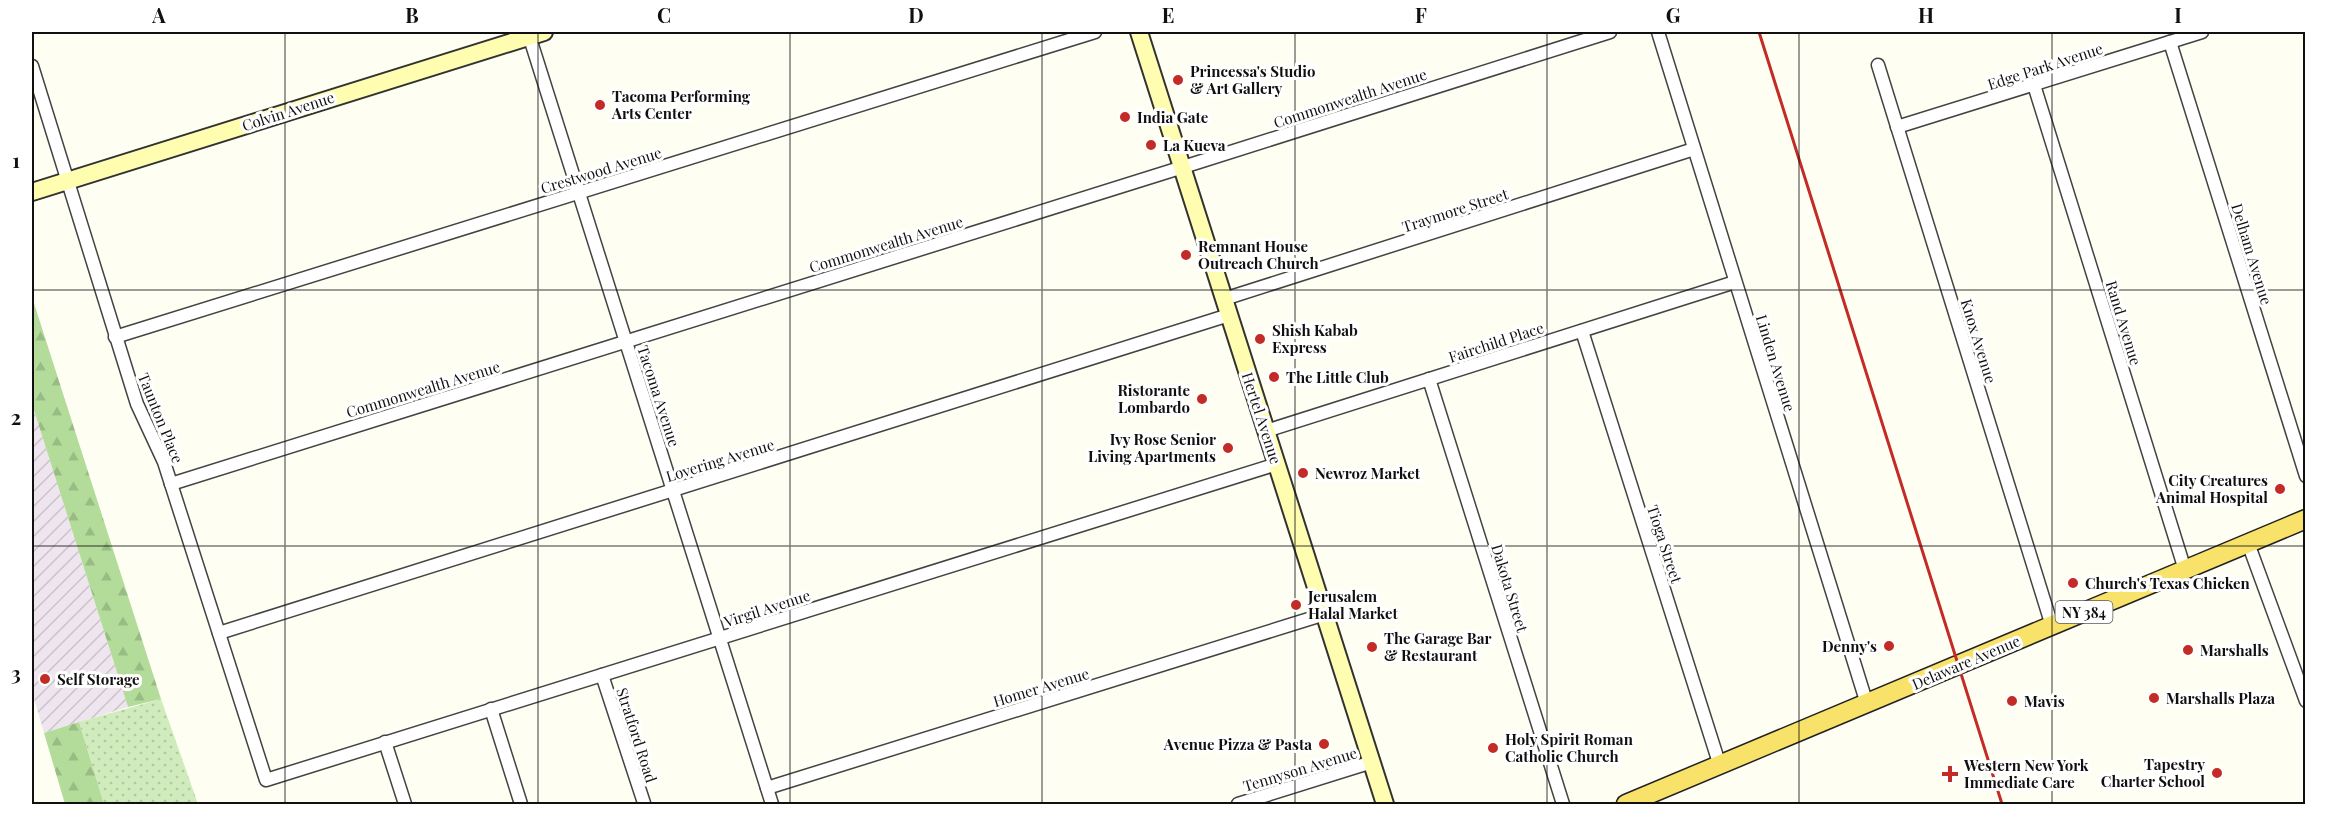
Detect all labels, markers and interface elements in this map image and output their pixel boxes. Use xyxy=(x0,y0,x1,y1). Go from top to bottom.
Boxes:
text: A xyxy=(151,1,166,28)
text: B xyxy=(405,1,419,28)
text: C xyxy=(657,1,671,28)
text: D xyxy=(908,1,924,28)
text: E xyxy=(1162,1,1174,28)
text: F xyxy=(1415,1,1427,28)
text: G xyxy=(1666,1,1681,28)
text: H xyxy=(1918,1,1934,28)
text: I xyxy=(2174,1,2182,28)
street label: Edge Park Avenue xyxy=(1985,38,2105,94)
place label: Princessa's Studio & Art Gallery xyxy=(1190,61,1316,98)
street label: Commonwealth Avenue xyxy=(1271,64,1429,132)
marker: Princessa's Studio & Art Gallery xyxy=(1171,73,1185,87)
place label: Tacoma Performing Arts Center xyxy=(611,86,751,123)
street label: Colvin Avenue xyxy=(239,87,337,135)
marker: Tacoma Performing Arts Center xyxy=(593,98,607,112)
place label: India Gate xyxy=(1137,107,1209,127)
marker: India Gate xyxy=(1118,110,1132,124)
place label: La Kueva xyxy=(1163,135,1226,155)
marker: La Kueva xyxy=(1144,138,1158,152)
street label: Crestwood Avenue xyxy=(538,142,664,198)
text: 1 xyxy=(12,146,20,173)
street label: Traymore Street xyxy=(1399,183,1511,237)
street label: Delham Avenue xyxy=(2227,201,2277,307)
street label: Commonwealth Avenue xyxy=(807,211,965,277)
place label: Remnant House Outreach Church xyxy=(1198,236,1319,273)
marker: Remnant House Outreach Church xyxy=(1179,248,1193,262)
street label: Rand Avenue xyxy=(2102,278,2146,368)
street label: Knox Avenue xyxy=(1957,296,2001,386)
street label: Linden Avenue xyxy=(1752,312,1800,414)
street label: Fairchild Place xyxy=(1446,317,1546,367)
place label: Shish Kabab Express xyxy=(1272,320,1358,357)
marker: Shish Kabab Express xyxy=(1253,332,1267,346)
street label: Tacoma Avenue xyxy=(633,343,685,449)
street label: Commonwealth Avenue xyxy=(344,356,502,422)
place label: The Little Club xyxy=(1286,367,1389,387)
street label: Taunton Place xyxy=(134,370,188,466)
street label: Hertel Avenue xyxy=(1238,370,1286,466)
marker: The Little Club xyxy=(1267,370,1281,384)
place label: Ristorante Lombardo xyxy=(1117,380,1190,417)
marker: Ristorante Lombardo xyxy=(1195,392,1209,406)
text: 2 xyxy=(11,403,21,430)
place label: Ivy Rose Senior Living Apartments xyxy=(1088,429,1216,466)
street label: Lovering Avenue xyxy=(663,434,777,486)
marker: Ivy Rose Senior Living Apartments xyxy=(1221,441,1235,455)
place label: Newroz Market xyxy=(1315,463,1421,483)
marker: Newroz Market xyxy=(1296,466,1310,480)
place label: City Creatures Animal Hospital xyxy=(2155,470,2268,507)
marker: City Creatures Animal Hospital xyxy=(2273,482,2287,496)
street label: Tioga Street xyxy=(1643,502,1687,586)
street label: Dakota Street xyxy=(1487,542,1533,635)
place label: Church's Texas Chicken xyxy=(2085,573,2251,593)
marker: Church's Texas Chicken xyxy=(2066,576,2080,590)
street label: Virgil Avenue xyxy=(720,585,813,632)
place label: Jerusalem Halal Market xyxy=(1307,586,1398,623)
marker: Jerusalem Halal Market xyxy=(1289,598,1303,612)
road number: NY 384 xyxy=(2056,601,2112,623)
place label: The Garage Bar & Restaurant xyxy=(1384,628,1492,665)
street label: Delaware Avenue xyxy=(1909,630,2023,694)
place label: Denny's xyxy=(1822,636,1877,656)
marker: Denny's xyxy=(1882,639,1896,653)
marker: The Garage Bar & Restaurant xyxy=(1365,640,1379,654)
place label: Marshalls xyxy=(2200,640,2269,660)
marker: Marshalls xyxy=(2181,643,2195,657)
text: 3 xyxy=(11,659,21,686)
street label: Homer Avenue xyxy=(991,663,1091,711)
place label: Self Storage xyxy=(57,669,140,689)
marker: Self Storage xyxy=(38,672,52,686)
street label: Stratford Road xyxy=(612,685,662,785)
place label: Marshalls Plaza xyxy=(2166,688,2275,708)
place label: Mavis xyxy=(2024,691,2065,711)
marker: Marshalls Plaza xyxy=(2147,691,2161,705)
marker: Mavis xyxy=(2005,694,2019,708)
place label: Holy Spirit Roman Catholic Church xyxy=(1505,729,1634,766)
place label: Avenue Pizza & Pasta xyxy=(1163,734,1312,754)
marker: Avenue Pizza & Pasta xyxy=(1317,737,1331,751)
marker: Holy Spirit Roman Catholic Church xyxy=(1486,741,1500,755)
street label: Tennyson Avenue xyxy=(1241,742,1359,796)
place label: Tapestry Charter School xyxy=(2101,754,2205,791)
place label: Western New York Immediate Care xyxy=(1963,755,2089,792)
marker: Western New York Immediate Care xyxy=(1941,765,1959,783)
marker: Tapestry Charter School xyxy=(2210,766,2224,780)

